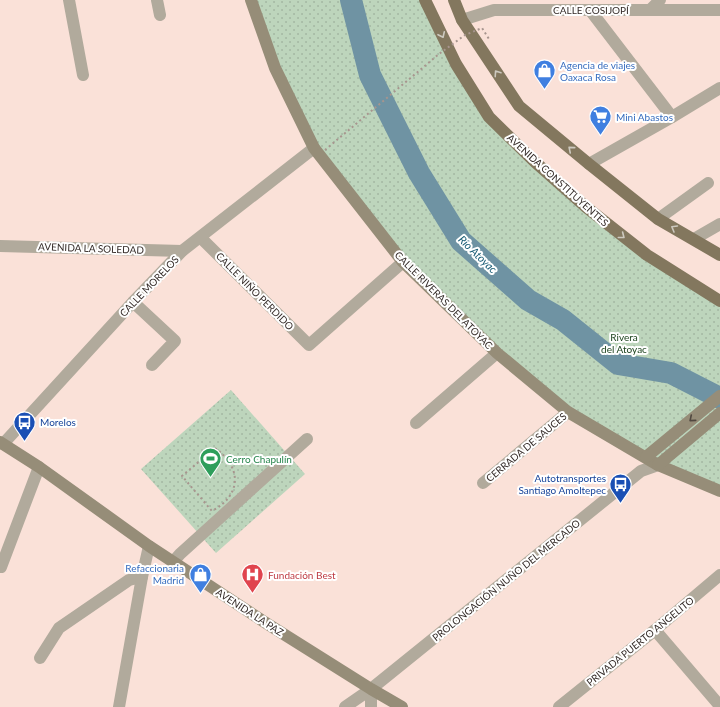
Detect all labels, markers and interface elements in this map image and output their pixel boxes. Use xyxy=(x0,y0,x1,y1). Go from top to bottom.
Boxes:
street label: CALLE COSIJOPÍ xyxy=(553,4,630,16)
one-way arrow xyxy=(437,31,445,39)
shop icon: Agencia de viajes Oaxaca Rosa xyxy=(531,58,557,91)
place label: Agencia de viajes Oaxaca Rosa xyxy=(560,59,635,83)
one-way arrow xyxy=(494,70,502,77)
supermarket icon: Mini Abastos xyxy=(587,104,613,137)
place label: Mini Abastos xyxy=(616,111,673,123)
street label: AVENIDA CONSTITUYENTES xyxy=(505,131,611,229)
one-way arrow xyxy=(568,147,576,154)
one-way arrow xyxy=(671,226,678,233)
one-way arrow xyxy=(618,231,625,238)
water label: Río Atoyac xyxy=(456,232,500,276)
street label: AVENIDA LA SOLEDAD xyxy=(38,240,145,256)
street label: CALLE RIVERAS DEL ATOYAC xyxy=(393,249,496,352)
street label: CALLE NIÑO PERDIDO xyxy=(214,250,296,332)
street label: CALLE MORELOS xyxy=(117,253,181,319)
park label: Rivera del Atoyac xyxy=(601,331,647,355)
bus stop icon: Morelos xyxy=(12,409,38,442)
street label: CERRADA DE SAUCES xyxy=(483,410,569,484)
one-way arrow xyxy=(689,415,697,422)
place label: Morelos xyxy=(40,416,76,428)
sports icon: Cerro Chapulín xyxy=(197,446,223,479)
place label: Cerro Chapulín xyxy=(226,453,292,465)
bus stop icon: Autotransportes Santiago Amoltepec xyxy=(608,471,634,504)
place label: Autotransportes Santiago Amoltepec xyxy=(519,472,606,496)
street label: PROLONGACIÓN NUÑO DEL MERCADO xyxy=(430,517,582,643)
shop icon: Refaccionaria Madrid xyxy=(187,561,213,594)
place label: Refaccionaria Madrid xyxy=(125,562,184,586)
hospital icon: Fundación Best xyxy=(239,562,265,595)
place label: Fundación Best xyxy=(268,569,336,581)
street label: AVENIDA LA PAZ xyxy=(214,586,286,638)
street label: PRIVADA PUERTO ANGELITO xyxy=(584,594,696,688)

